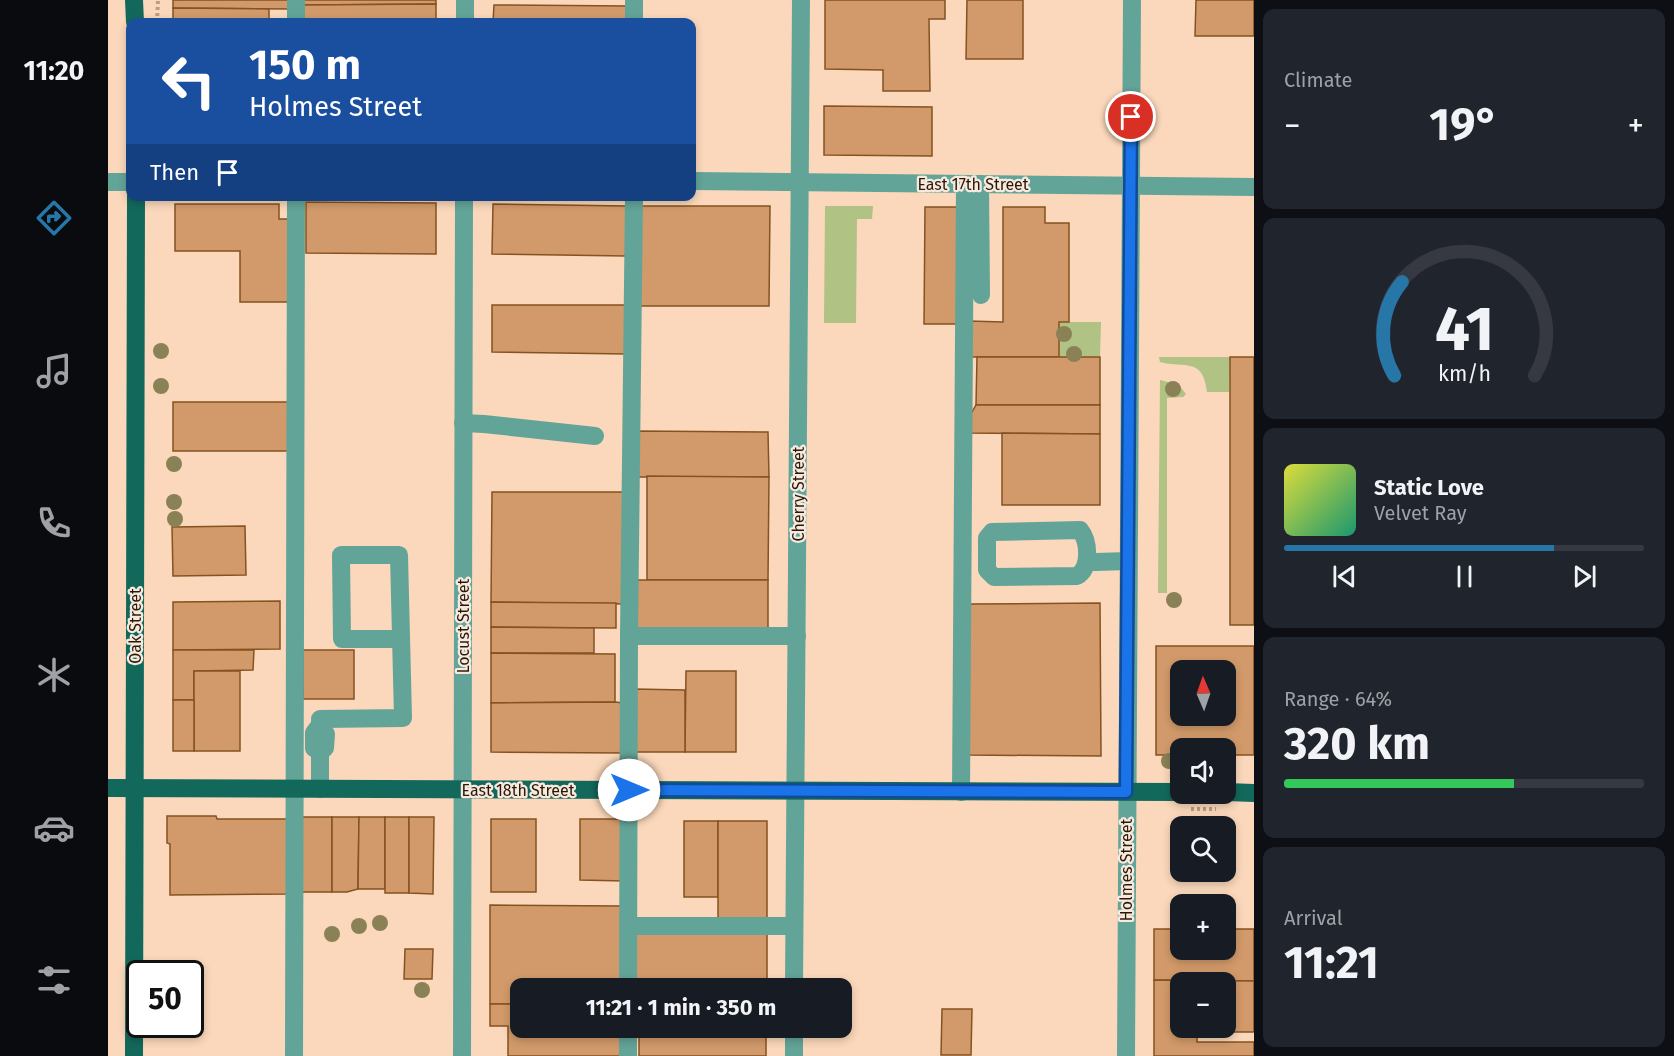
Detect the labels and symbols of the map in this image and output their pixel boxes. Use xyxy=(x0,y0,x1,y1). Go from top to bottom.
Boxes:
pin xyxy=(1105,91,1156,142)
street label: East 17th Street xyxy=(917,175,1029,194)
street label: Cherry Street xyxy=(789,446,808,541)
street label: Locust Street xyxy=(454,578,473,673)
street label: Oak Street xyxy=(126,588,145,664)
north arrow xyxy=(1170,660,1236,726)
position arrow xyxy=(597,758,661,822)
street label: East 18th Street xyxy=(462,781,575,800)
street label: Holmes Street xyxy=(1117,819,1136,921)
speed limit sign: 50 xyxy=(126,960,204,1038)

